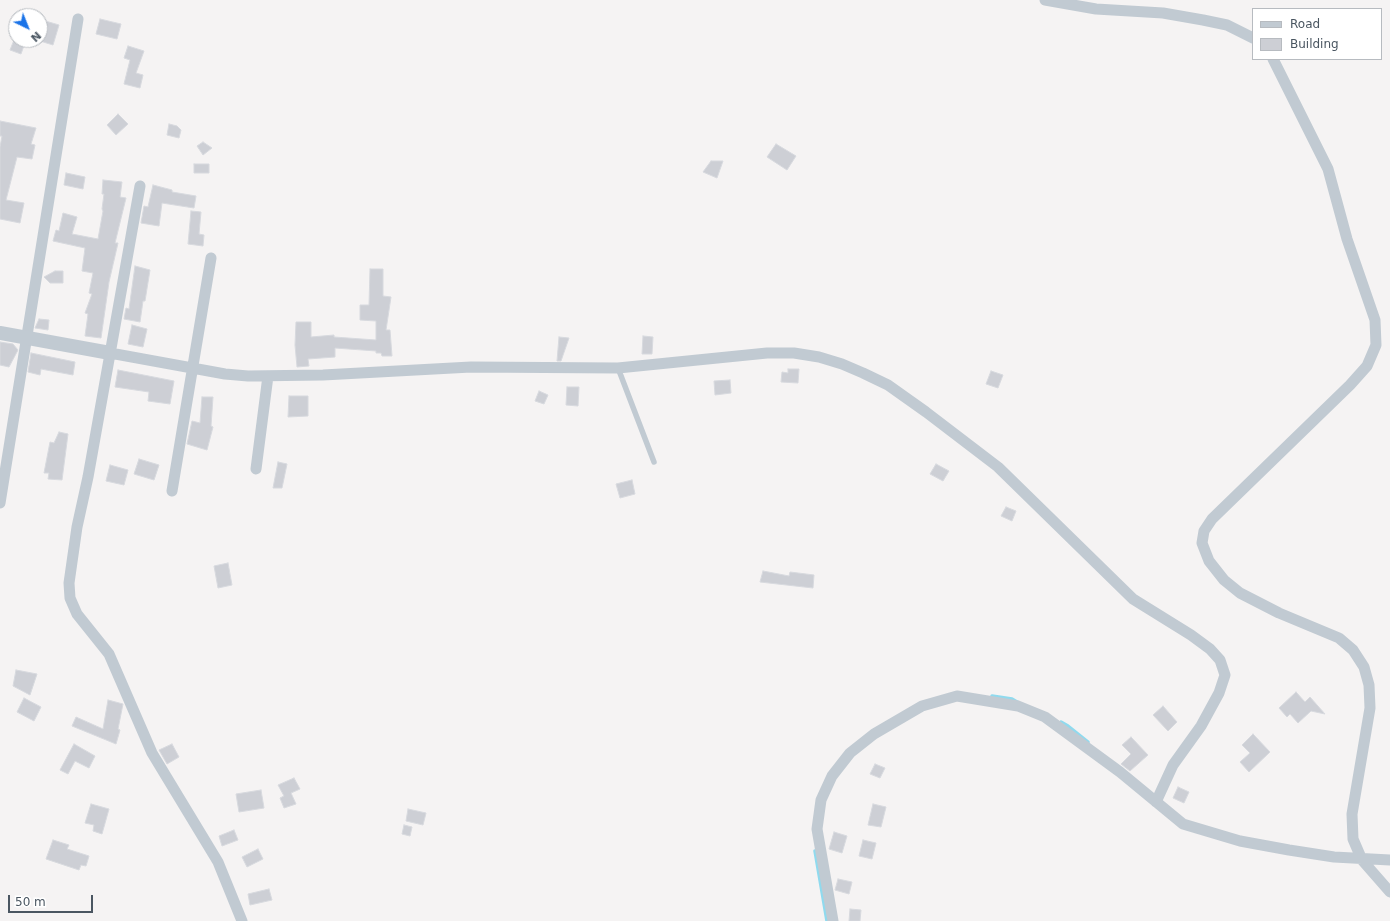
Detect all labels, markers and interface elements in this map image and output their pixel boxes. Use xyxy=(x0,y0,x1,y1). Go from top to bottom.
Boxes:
north arrow xyxy=(8,8,48,48)
legend xyxy=(1252,8,1382,60)
text: Road xyxy=(1290,17,1320,31)
text: N xyxy=(28,29,44,44)
text: Building xyxy=(1290,37,1339,51)
scale bar xyxy=(10,887,95,913)
text: 50 m xyxy=(15,895,46,909)

